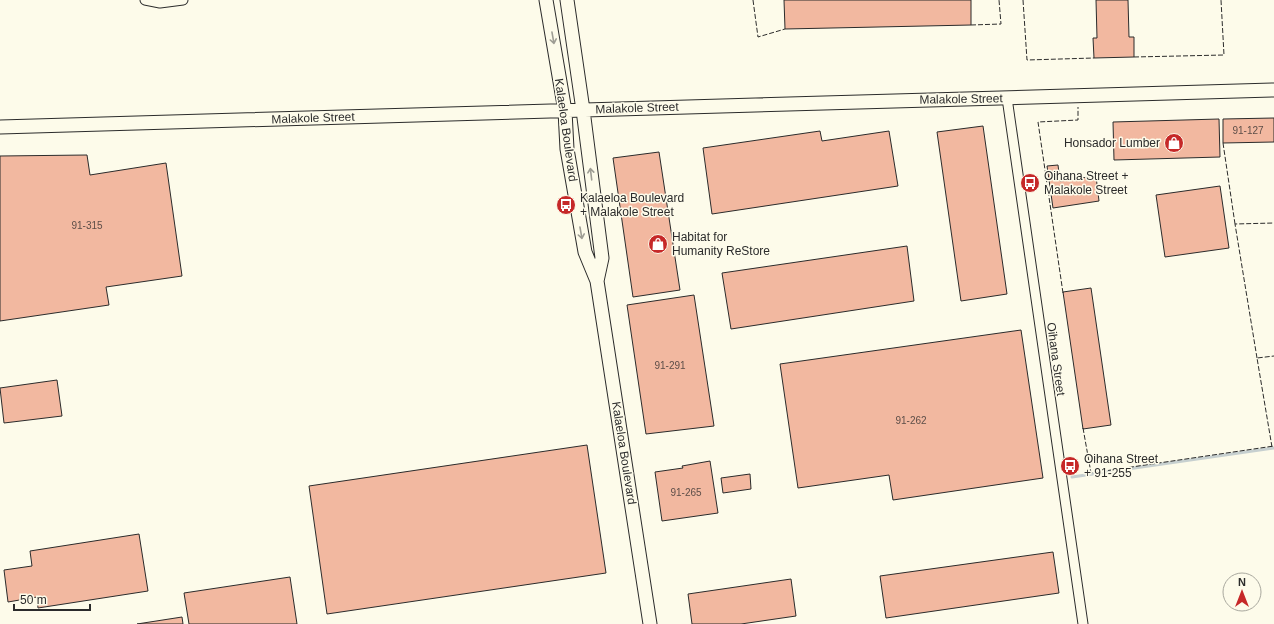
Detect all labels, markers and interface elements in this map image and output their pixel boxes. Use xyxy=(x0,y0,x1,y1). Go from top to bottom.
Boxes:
one-way arrow xyxy=(549,32,557,45)
street label: Kalaeloa Boulevard xyxy=(552,77,580,183)
street label: Malakole Street xyxy=(919,91,1003,107)
street label: Malakole Street xyxy=(595,100,680,116)
street label: Malakole Street xyxy=(271,110,356,126)
house number: 91-127 xyxy=(1232,125,1264,136)
shop icon: Honsador Lumber xyxy=(1163,132,1185,154)
place label: Honsador Lumber xyxy=(1064,136,1160,150)
one-way arrow xyxy=(587,168,595,181)
place label: Oihana Street + Malakole Street xyxy=(1044,169,1128,197)
bus stop icon: Oihana Street + Malakole Street xyxy=(1019,172,1041,194)
place label: Kalaeloa Boulevard + Malakole Street xyxy=(580,191,684,219)
bus stop icon: Kalaeloa Boulevard + Malakole Street xyxy=(555,194,577,216)
house number: 91-315 xyxy=(71,220,103,231)
one-way arrow xyxy=(578,226,586,239)
place label: Habitat for Humanity ReStore xyxy=(672,230,770,258)
shop icon: Habitat for Humanity ReStore xyxy=(647,233,669,255)
street label: Oihana Street xyxy=(1044,321,1068,397)
house number: 91-291 xyxy=(654,360,686,371)
street label: Kalaeloa Boulevard xyxy=(609,401,639,505)
house number: 91-262 xyxy=(895,415,927,426)
place label: Oihana Street + 91-255 xyxy=(1084,452,1159,480)
bus stop icon: Oihana Street + 91-255 xyxy=(1059,455,1081,477)
house number: 91-265 xyxy=(670,487,702,498)
north arrow xyxy=(1222,572,1262,612)
text: N xyxy=(1238,576,1246,588)
scale bar xyxy=(14,586,90,612)
text: 50 m xyxy=(20,593,47,607)

